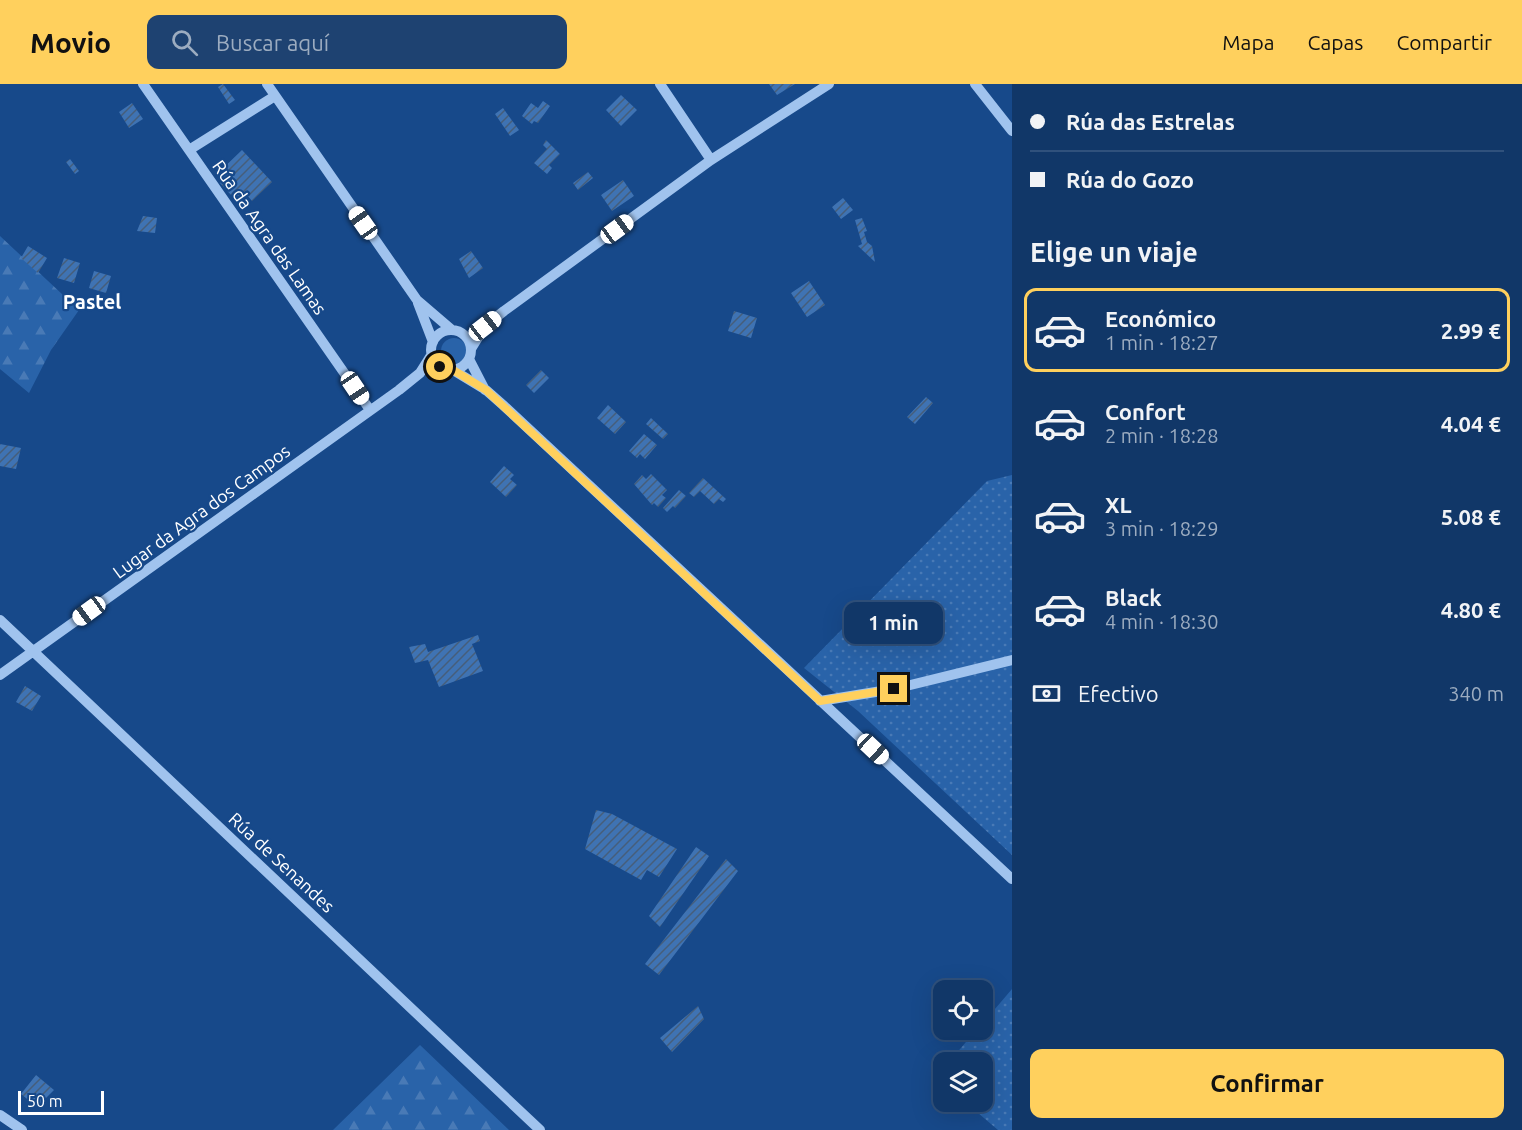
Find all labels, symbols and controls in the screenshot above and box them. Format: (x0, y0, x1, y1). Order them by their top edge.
search box (147, 15, 567, 69)
icon: search (168, 26, 201, 59)
text: Movio (30, 27, 111, 58)
text: Buscar aquí (216, 30, 329, 55)
text: Mapa (1222, 30, 1274, 54)
text: Capas (1307, 30, 1363, 54)
text: Compartir (1396, 30, 1492, 54)
text: Rúa das Estrelas (1066, 109, 1235, 134)
street label: Rúa da Agra das Lamas (209, 156, 331, 318)
text: Rúa do Gozo (1066, 167, 1194, 192)
car (345, 203, 381, 243)
car (597, 211, 637, 247)
text: Elige un viaje (1030, 237, 1198, 267)
district label: Pastel (63, 290, 121, 313)
icon: car (1033, 303, 1087, 357)
text: Económico (1105, 306, 1216, 331)
car (465, 308, 505, 344)
text: 2.99 € (1441, 318, 1501, 343)
text: 1 min · 18:27 (1105, 331, 1219, 354)
route start (426, 353, 453, 380)
car (337, 368, 373, 408)
icon: car (1033, 396, 1087, 450)
text: Confort (1105, 399, 1186, 424)
text: 4.04 € (1441, 411, 1501, 436)
text: 2 min · 18:28 (1105, 424, 1219, 447)
street label: Lugar da Agra dos Campos (109, 440, 294, 582)
icon: car (1033, 489, 1087, 543)
text: XL (1105, 492, 1132, 517)
text: 5.08 € (1441, 504, 1501, 529)
text: 3 min · 18:29 (1105, 517, 1219, 540)
icon: car (1033, 582, 1087, 636)
text: Black (1105, 585, 1162, 610)
car (69, 593, 109, 629)
text: 4.80 € (1441, 597, 1501, 622)
callout: 1 min (844, 602, 944, 644)
text: 4 min · 18:30 (1105, 610, 1219, 633)
text: 1 min (868, 611, 919, 634)
route end (880, 675, 907, 702)
icon: cash (1030, 677, 1063, 710)
text: Efectivo (1078, 681, 1159, 706)
text: 340 m (1448, 682, 1504, 705)
car (854, 730, 892, 768)
street label: Rúa de Senandes (225, 808, 339, 916)
map controls (933, 980, 993, 1112)
button: locate (933, 980, 993, 1040)
button: Confirmar (1030, 1049, 1504, 1118)
button: layers (933, 1052, 993, 1112)
scale bar (18, 1088, 104, 1116)
text: 50 m (27, 1092, 63, 1110)

